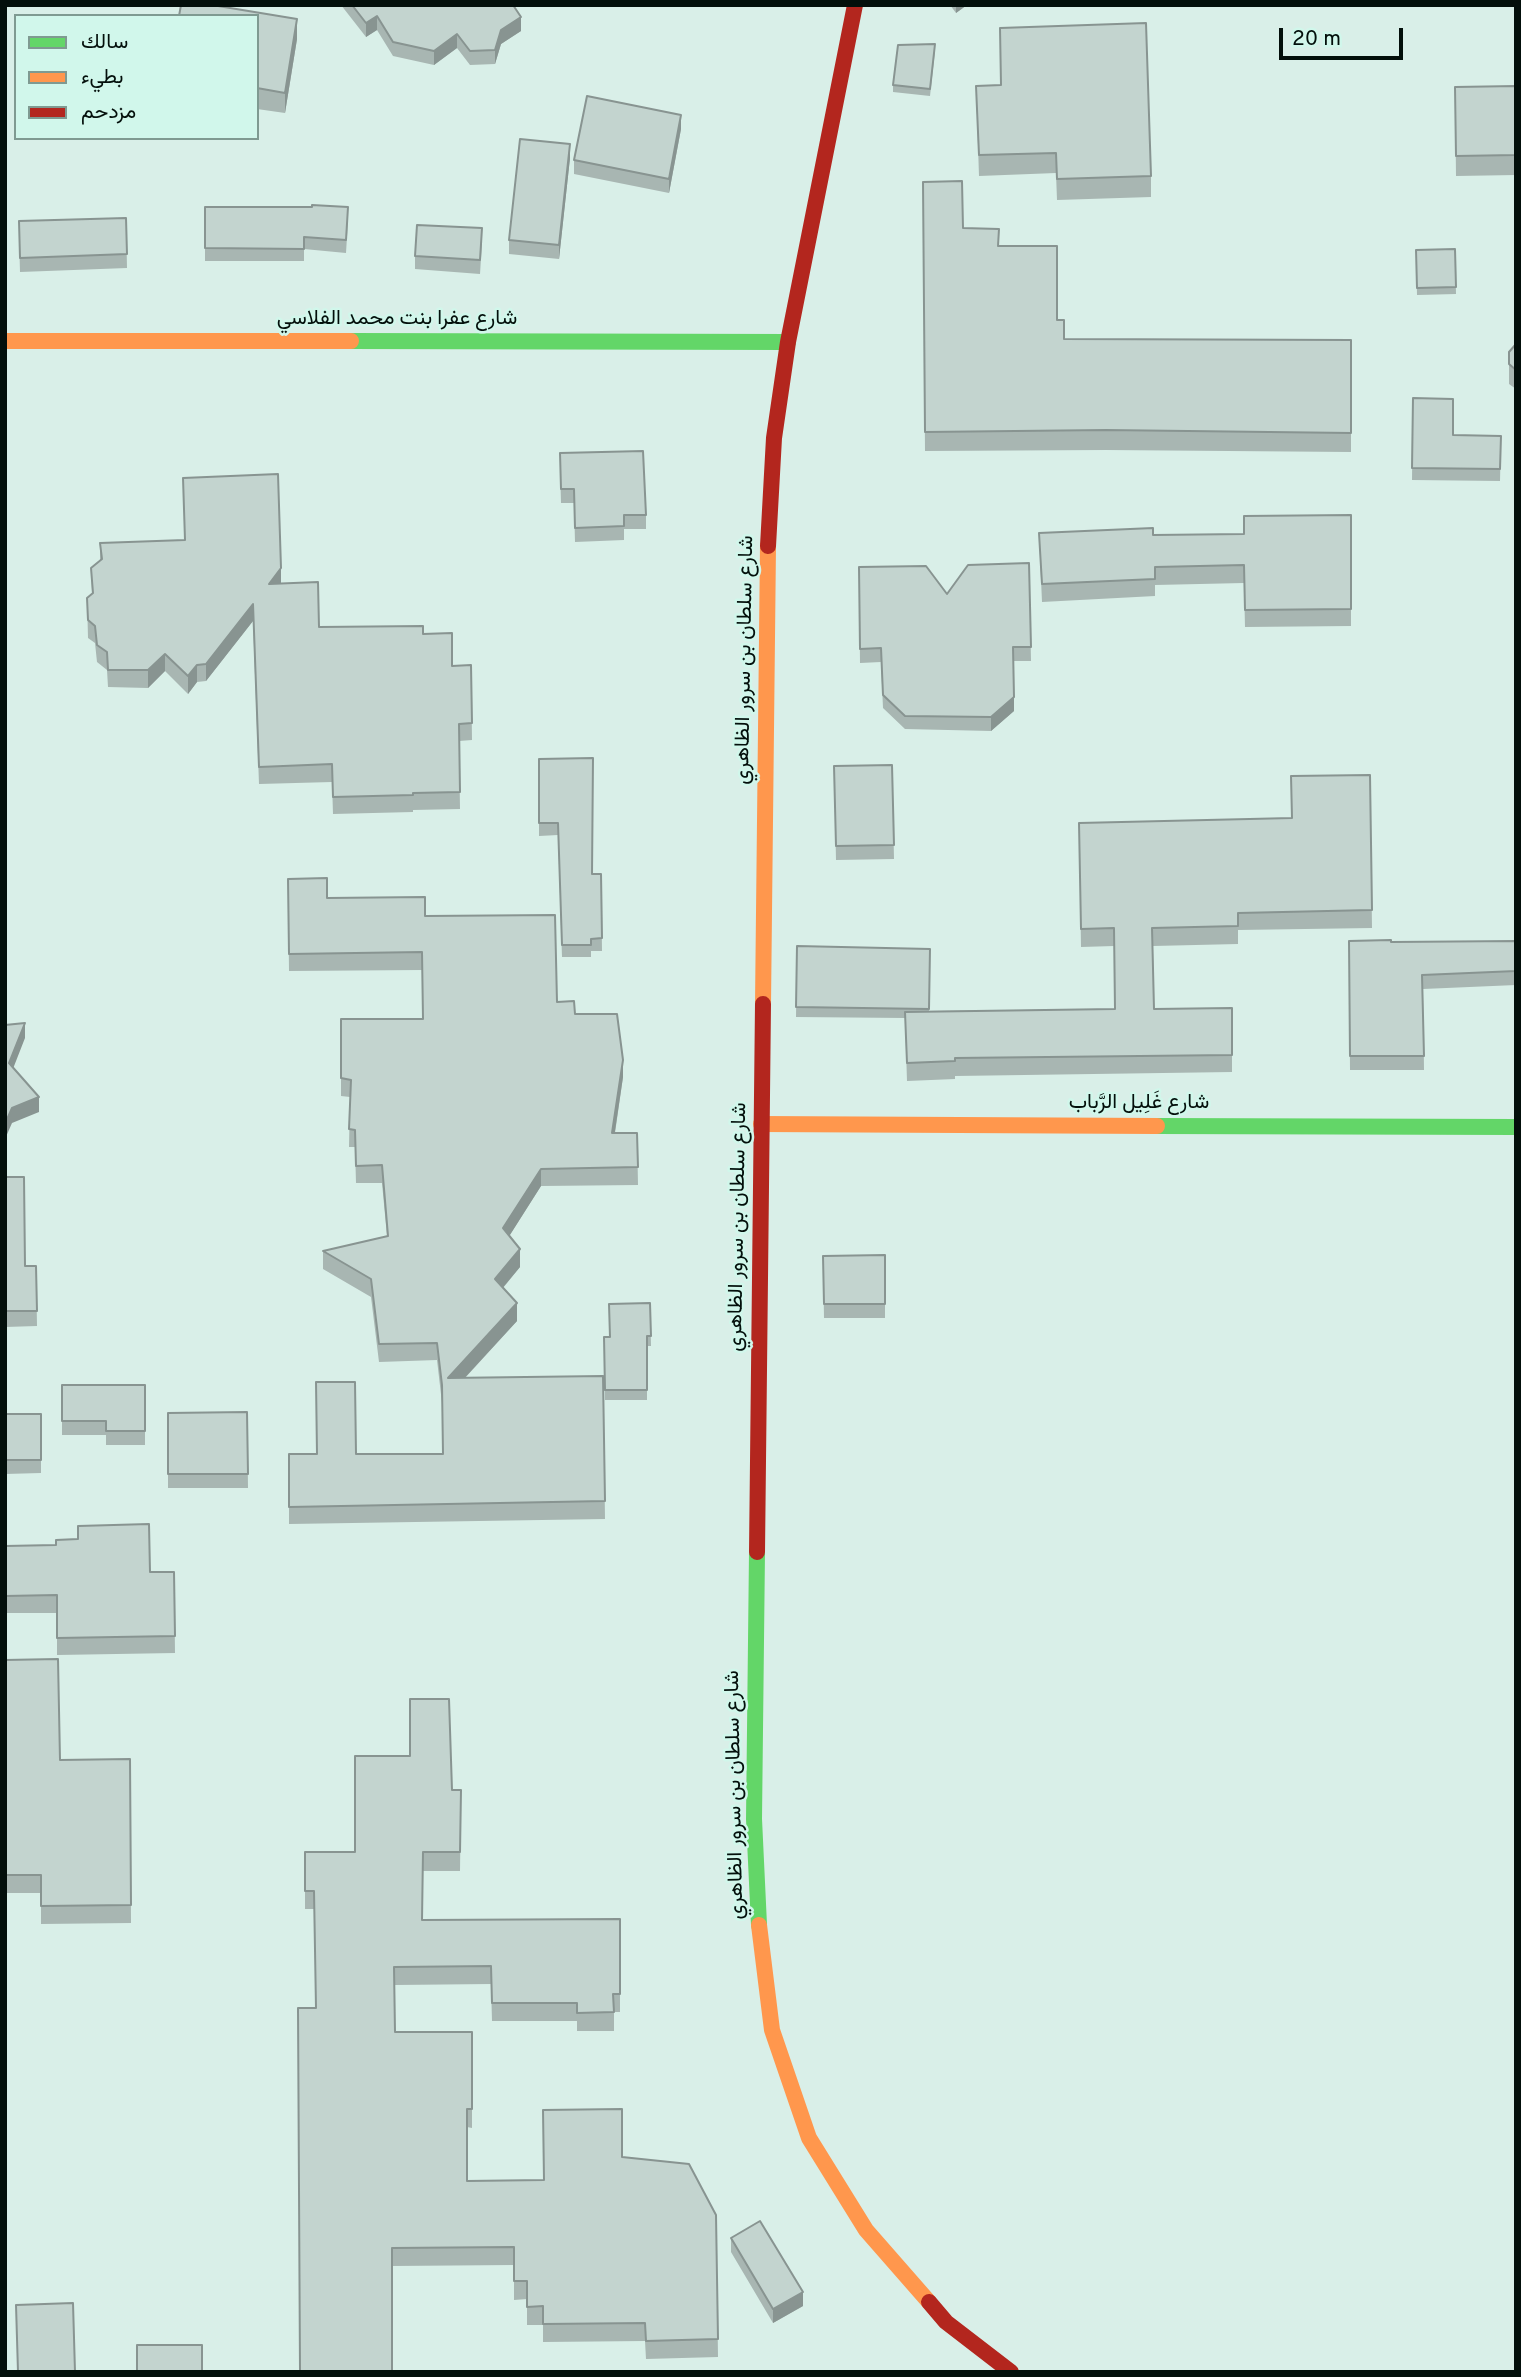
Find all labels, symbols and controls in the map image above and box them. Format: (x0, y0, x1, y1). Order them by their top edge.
legend (14, 14, 259, 140)
scale bar (1283, 14, 1407, 58)
text: 20 m (1292, 26, 1341, 53)
text: سالك (81, 29, 128, 56)
text: بطيء (81, 64, 124, 91)
text: مزدحم (81, 99, 136, 126)
street label: شارع عفرا بنت محمد الفلاسي (277, 307, 517, 333)
street label: شارع سلطان بن سرور الظاهري (731, 535, 761, 785)
street label: شارع غَلِيل الرَّباب (1069, 1091, 1209, 1117)
street label: شارع سلطان بن سرور الظاهري (724, 1102, 754, 1352)
street label: شارع سلطان بن سرور الظاهري (721, 1670, 751, 1920)

